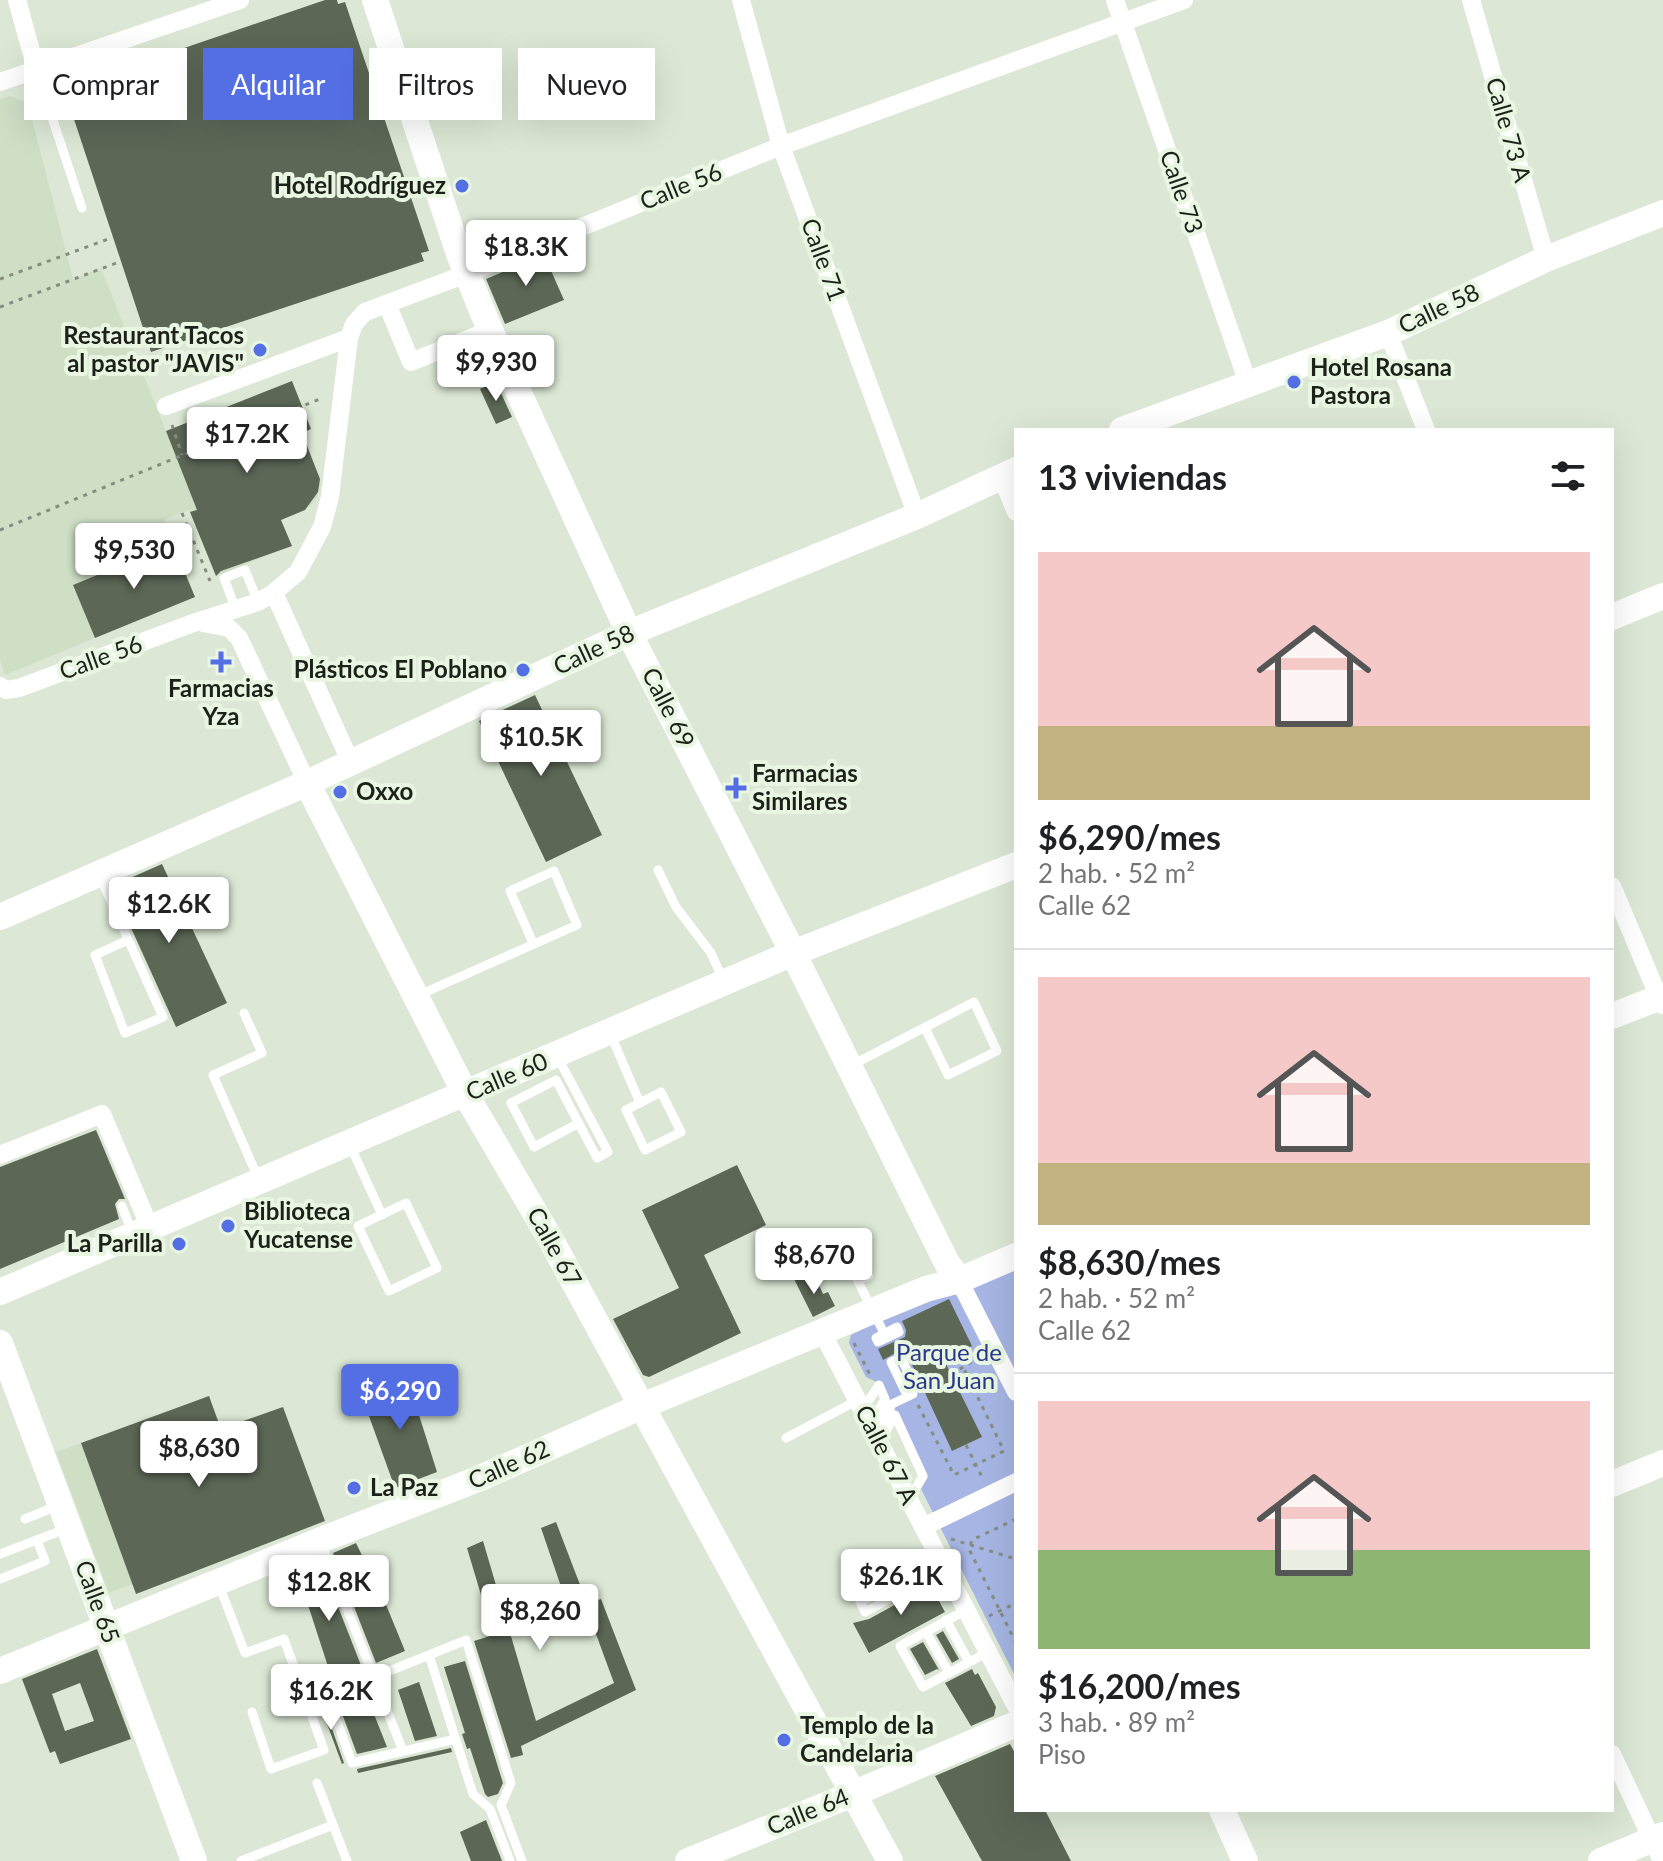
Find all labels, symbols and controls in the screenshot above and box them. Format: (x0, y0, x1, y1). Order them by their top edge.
chip: Comprar (24, 48, 187, 120)
chip: Alquilar (203, 48, 353, 120)
chip: Filtros (369, 48, 502, 120)
chip: Nuevo (518, 48, 655, 120)
street label: Calle 73 A (1481, 74, 1538, 186)
street label: Calle 73 (1155, 146, 1210, 237)
street label: Calle 56 (635, 156, 726, 215)
place label: Hotel Rodríguez (274, 170, 446, 199)
marker: Hotel Rodríguez (453, 177, 471, 195)
street label: Calle 71 (796, 214, 853, 305)
pin: $18.3K (461, 220, 591, 288)
text: $18.3K (484, 230, 568, 262)
street label: Calle 58 (1393, 276, 1483, 339)
place label: Restaurant Tacos al pastor "JAVIS" (63, 320, 244, 377)
pin: $9,930 (431, 335, 561, 403)
marker: Restaurant Tacos al pastor "JAVIS" (251, 341, 269, 359)
text: $9,930 (455, 345, 537, 377)
place label: Hotel Rosana Pastora (1310, 352, 1452, 409)
marker: Hotel Rosana Pastora (1285, 373, 1303, 391)
pin: $17.2K (182, 407, 312, 475)
text: $17.2K (205, 417, 289, 449)
icon: filters (1546, 454, 1590, 498)
text: 13 viviendas (1038, 456, 1227, 497)
pin: $9,530 (69, 523, 199, 591)
text: $9,530 (93, 533, 175, 565)
icon: home (1242, 604, 1386, 748)
street label: Calle 58 (548, 617, 638, 680)
street label: Calle 56 (55, 628, 146, 685)
marker: Farmacias Yza (212, 653, 230, 671)
place label: Plásticos El Poblano (294, 654, 507, 683)
marker: Plásticos El Poblano (514, 661, 532, 679)
street label: Calle 69 (637, 662, 702, 752)
place label: Farmacias Yza (168, 673, 274, 730)
pin: $10.5K (476, 710, 606, 778)
text: $10.5K (499, 720, 583, 752)
place label: Farmacias Similares (752, 758, 858, 815)
place label: Oxxo (356, 776, 413, 805)
marker: Farmacias Similares (727, 779, 745, 797)
marker: Oxxo (331, 783, 349, 801)
text: $6,290/mes (1038, 816, 1221, 857)
text: 2 hab. · 52 m² (1038, 857, 1195, 889)
pin: $12.6K (104, 877, 234, 945)
text: $12.6K (127, 887, 211, 919)
text: Calle 62 (1038, 889, 1131, 921)
icon: home (1242, 1029, 1386, 1173)
street label: Calle 60 (461, 1045, 552, 1106)
place label: Biblioteca Yucatense (243, 1196, 353, 1253)
street label: Calle 67 (522, 1202, 589, 1291)
marker: Biblioteca Yucatense (219, 1217, 237, 1235)
place label: La Parilla (67, 1228, 163, 1257)
pin: $8,670 (749, 1228, 879, 1296)
marker: La Parilla (170, 1235, 188, 1253)
text: $8,670 (773, 1238, 855, 1270)
text: $8,630/mes (1038, 1241, 1221, 1282)
text: 2 hab. · 52 m² (1038, 1282, 1195, 1314)
text: Calle 62 (1038, 1314, 1131, 1346)
park label: Parque de San Juan (896, 1337, 1002, 1394)
pin: $6,290 (335, 1364, 465, 1432)
text: $6,290 (359, 1374, 441, 1406)
street label: Calle 67 A (850, 1400, 925, 1509)
pin: $8,630 (134, 1421, 264, 1489)
text: $8,630 (158, 1431, 240, 1463)
street label: Calle 62 (463, 1433, 554, 1494)
icon: home (1242, 1453, 1386, 1597)
place label: La Paz (370, 1472, 438, 1501)
marker: La Paz (345, 1479, 363, 1497)
pin: $26.1K (836, 1549, 966, 1617)
pin: $12.8K (264, 1555, 394, 1623)
street label: Calle 65 (70, 1556, 127, 1647)
text: $26.1K (859, 1559, 943, 1591)
text: $12.8K (287, 1565, 371, 1597)
pin: $8,260 (475, 1584, 605, 1652)
text: $8,260 (499, 1594, 581, 1626)
pin: $16.2K (266, 1664, 396, 1732)
text: $16,200/mes (1038, 1665, 1241, 1706)
text: $16.2K (289, 1674, 373, 1706)
text: 3 hab. · 89 m² (1038, 1706, 1195, 1738)
place label: Templo de la Candelaria (800, 1710, 934, 1767)
marker: Templo de la Candelaria (775, 1731, 793, 1749)
text: Piso (1038, 1738, 1086, 1770)
street label: Calle 64 (762, 1781, 853, 1840)

